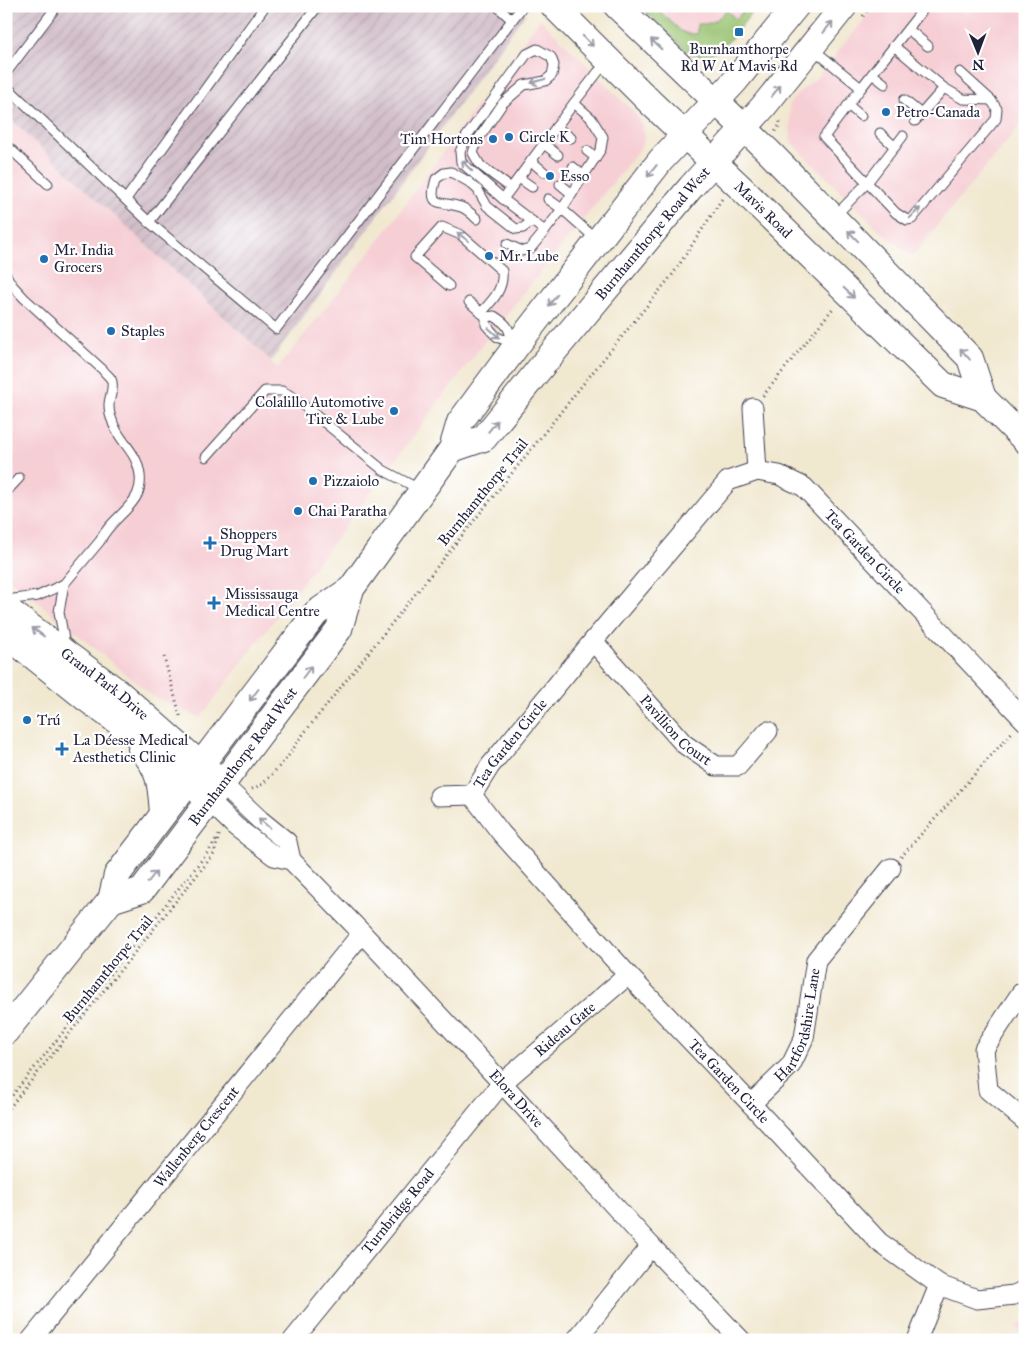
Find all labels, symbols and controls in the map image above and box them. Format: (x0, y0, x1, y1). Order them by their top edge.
one-way arrow (822, 21, 833, 34)
marker: Burnhamthorpe Rd W At Mavis Rd (733, 26, 745, 38)
north arrow (954, 28, 1004, 78)
one-way arrow (582, 35, 594, 47)
one-way arrow (650, 38, 662, 50)
place label: Burnhamthorpe Rd W At Mavis Rd (681, 40, 798, 75)
text: N (972, 56, 984, 73)
one-way arrow (531, 77, 547, 87)
one-way arrow (771, 85, 782, 98)
place label: Petro-Canada (896, 103, 981, 121)
marker: Petro-Canada (880, 106, 892, 118)
place label: Circle K (519, 128, 570, 146)
place label: Tim Hortons (400, 130, 483, 148)
marker: Circle K (503, 131, 515, 143)
marker: Tim Hortons (487, 133, 499, 145)
one-way arrow (461, 160, 473, 172)
street label: Burnhamthorpe Road West (591, 163, 714, 304)
one-way arrow (647, 164, 658, 177)
place label: Esso (560, 167, 590, 185)
marker: Esso (544, 170, 556, 182)
street label: Mavis Road (731, 177, 796, 242)
one-way arrow (909, 207, 921, 219)
one-way arrow (847, 230, 859, 243)
one-way arrow (456, 232, 470, 242)
place label: Mr. India Grocers (54, 241, 114, 276)
place label: Mr. Lube (499, 247, 559, 265)
marker: Mr. Lube (483, 250, 495, 262)
marker: Mr. India Grocers (38, 253, 50, 265)
one-way arrow (843, 287, 856, 299)
one-way arrow (547, 293, 558, 306)
place label: Staples (121, 322, 164, 340)
marker: Staples (105, 325, 117, 337)
one-way arrow (487, 326, 500, 338)
one-way arrow (959, 347, 971, 360)
place label: Colalillo Automotive Tire & Lube (255, 393, 384, 428)
marker: Colalillo Automotive Tire & Lube (388, 405, 400, 417)
one-way arrow (488, 420, 499, 433)
street label: Burnhamthorpe Trail (434, 434, 532, 549)
place label: Pizzaiolo (323, 472, 380, 490)
marker: Pizzaiolo (307, 475, 319, 487)
place label: Chai Paratha (308, 502, 388, 520)
marker: Chai Paratha (292, 505, 304, 517)
street label: Tea Garden Circle (821, 506, 909, 598)
place label: Shoppers Drug Mart (220, 525, 289, 560)
marker: Shoppers Drug Mart (204, 537, 216, 549)
place label: Mississauga Medical Centre (225, 585, 320, 620)
marker: Mississauga Medical Centre (207, 596, 221, 610)
one-way arrow (31, 627, 45, 637)
street label: Grand Park Drive (57, 644, 152, 724)
one-way arrow (301, 666, 312, 679)
street label: Burnhamthorpe Road West (185, 683, 301, 829)
one-way arrow (249, 688, 260, 701)
street label: Pavillion Court (636, 691, 716, 770)
street label: Tea Garden Circle (469, 695, 551, 792)
place label: Trú (37, 711, 61, 729)
marker: Trú (21, 714, 33, 726)
place label: La Déesse Medical Aesthetics Clinic (72, 731, 189, 766)
marker: La Déesse Medical Aesthetics Clinic (55, 742, 69, 756)
one-way arrow (257, 817, 270, 828)
one-way arrow (146, 871, 157, 884)
street label: Burnhamthorpe Trail (59, 911, 157, 1026)
street label: Hartfordshire Lane (770, 967, 824, 1086)
street label: Rideau Gate (531, 998, 599, 1060)
street label: Tea Garden Circle (685, 1035, 773, 1127)
street label: Elora Drive (485, 1066, 547, 1131)
street label: Wallenberg Crescent (150, 1082, 243, 1191)
street label: Turnbridge Road (358, 1165, 438, 1258)

